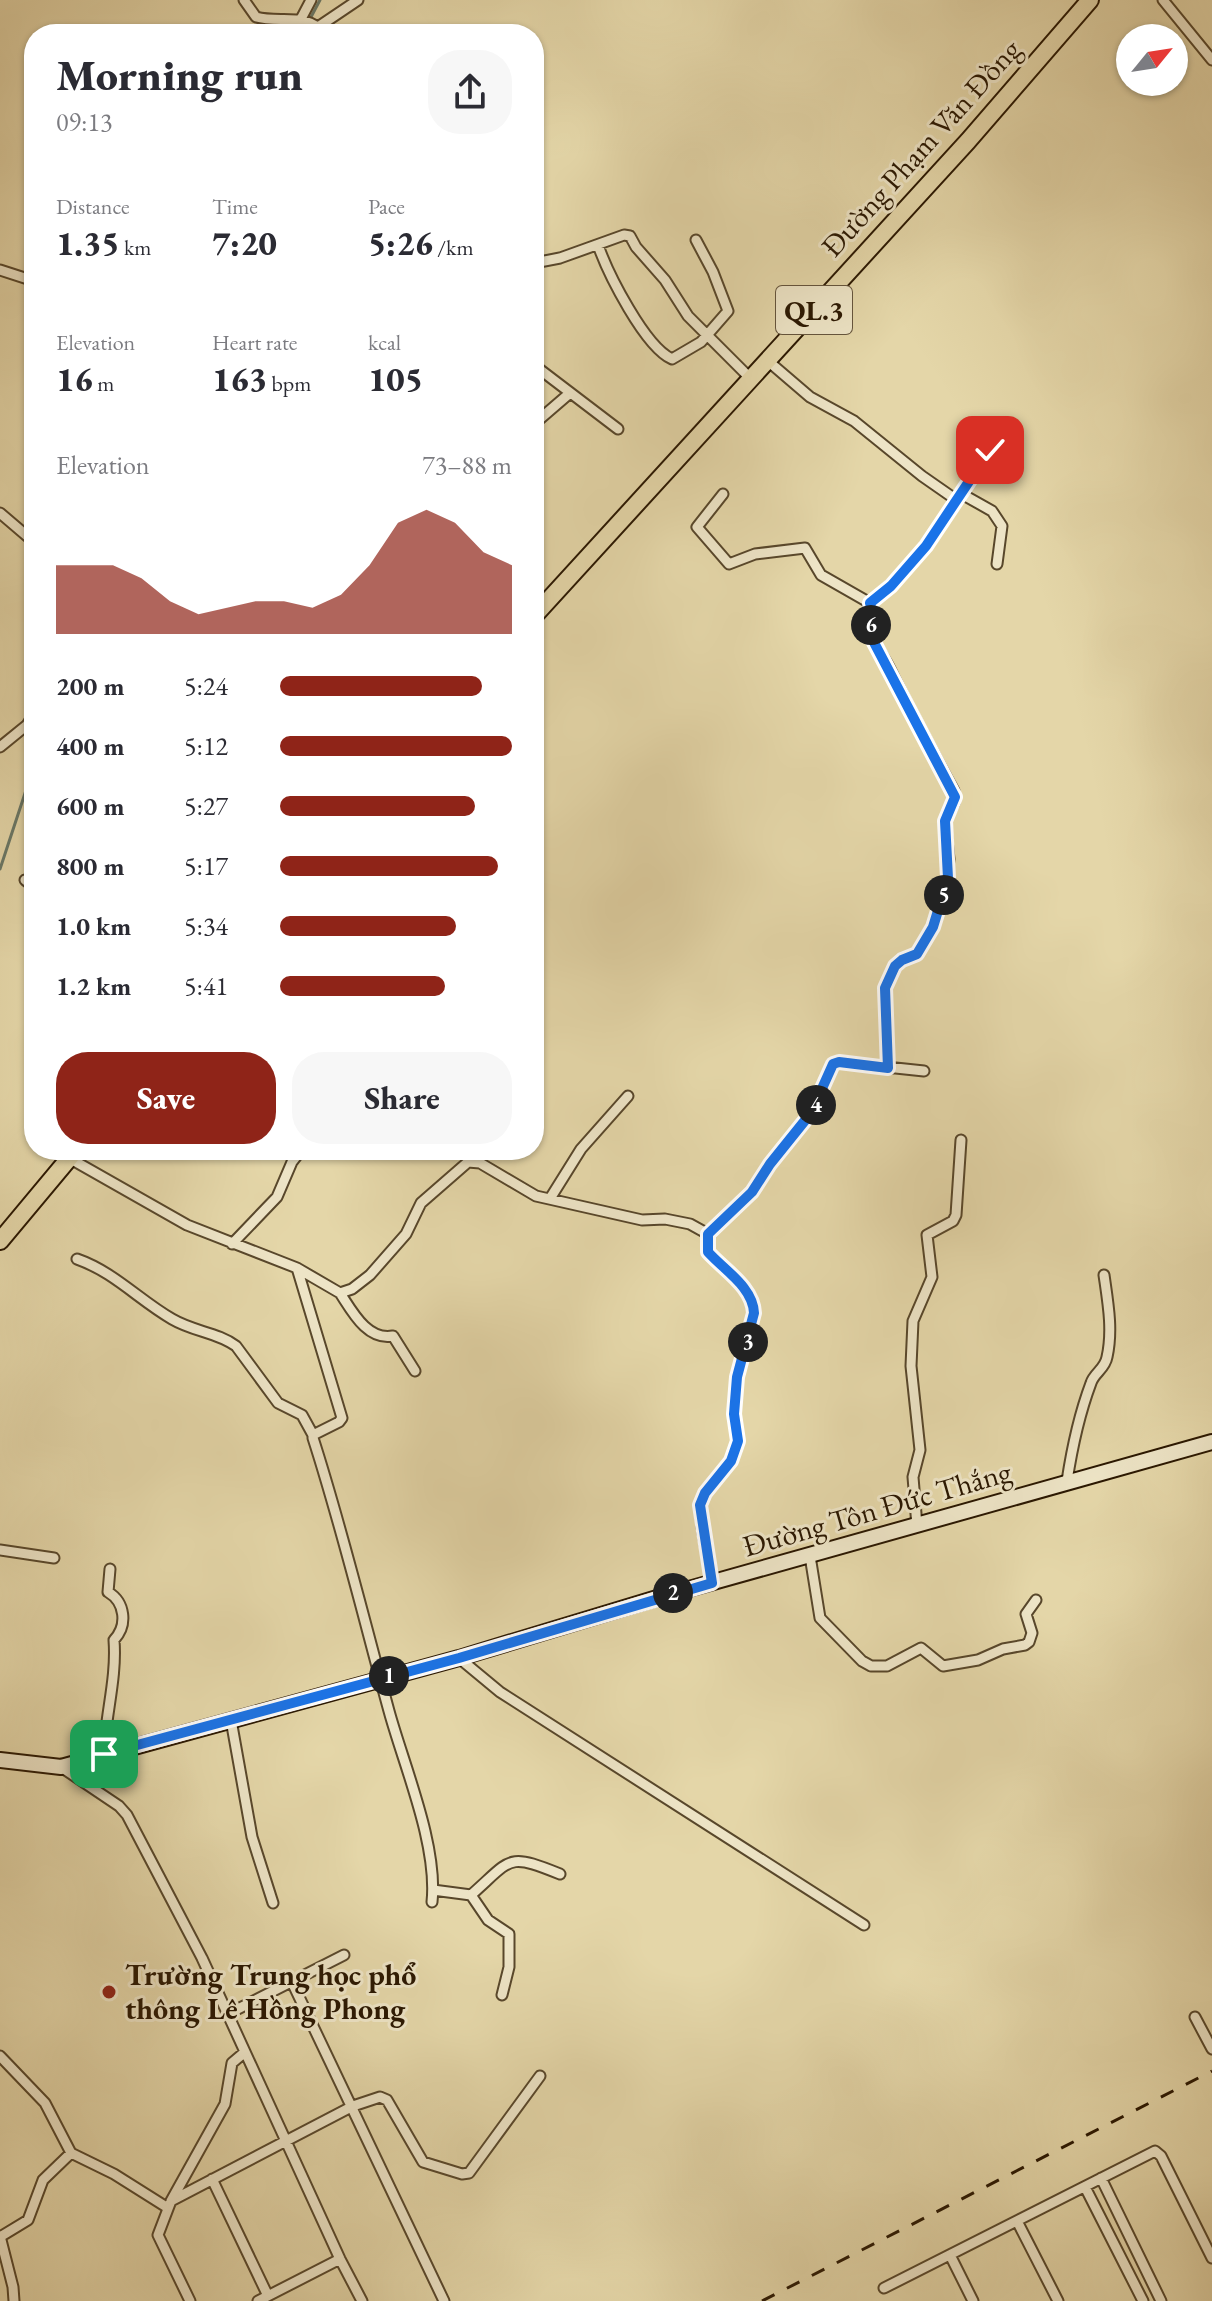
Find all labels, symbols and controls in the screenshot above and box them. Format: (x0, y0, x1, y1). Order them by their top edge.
north arrow (1116, 24, 1188, 96)
map controls (1116, 24, 1188, 96)
street label: Đường Phạm Văn Đồng (812, 30, 1029, 265)
text: Morning run (56, 46, 303, 103)
button: share (428, 50, 512, 134)
text: 09:13 (56, 105, 112, 139)
text: Distance (56, 192, 129, 221)
text: Time (212, 192, 258, 221)
text: Pace (368, 192, 405, 221)
text: 1.35 (56, 221, 120, 265)
text: 7:20 (212, 221, 277, 265)
text: 5:26 (368, 221, 433, 265)
text: km (120, 233, 151, 262)
text: /km (433, 233, 474, 262)
road number: QL.3 (776, 286, 852, 334)
text: Elevation (56, 328, 135, 357)
text: Heart rate (212, 328, 297, 357)
text: kcal (368, 328, 401, 357)
text: 16 (56, 357, 93, 401)
text: 163 (212, 357, 267, 401)
text: 105 (368, 357, 423, 401)
text: m (93, 369, 114, 398)
text: bpm (267, 369, 311, 398)
pin (956, 416, 1024, 484)
icon: check (968, 428, 1012, 472)
text: Elevation (56, 448, 150, 482)
text: 73–88 m (422, 448, 512, 482)
pin: 6 (851, 605, 891, 645)
text: 6 (865, 610, 877, 639)
text: 200 m (56, 669, 124, 703)
text: 5:24 (184, 669, 228, 703)
text: 400 m (56, 729, 124, 763)
text: 5:12 (184, 729, 228, 763)
text: 600 m (56, 789, 124, 823)
text: 5:27 (184, 789, 228, 823)
text: 800 m (56, 849, 124, 883)
text: 5:17 (184, 849, 228, 883)
pin: 5 (924, 875, 964, 915)
text: 5 (938, 880, 950, 909)
text: 1.0 km (56, 909, 131, 943)
text: 5:34 (184, 909, 228, 943)
text: 1.2 km (56, 969, 131, 1003)
text: 5:41 (184, 969, 228, 1003)
button: Save (56, 1052, 276, 1144)
button: Share (292, 1052, 512, 1144)
pin: 4 (796, 1085, 836, 1125)
text: 4 (810, 1090, 822, 1119)
pin: 3 (728, 1322, 768, 1362)
text: 3 (742, 1327, 754, 1356)
street label: Đường Tôn Đức Thắng (738, 1451, 1016, 1565)
pin: 2 (653, 1573, 693, 1613)
text: 2 (667, 1578, 679, 1607)
pin: 1 (369, 1656, 409, 1696)
text: 1 (383, 1661, 395, 1690)
pin (70, 1720, 138, 1788)
icon: arrive (82, 1732, 126, 1776)
place label: Trường Trung học phổ thông Lê Hồng Phong (125, 1955, 416, 2028)
marker: Trường Trung học phổ thông Lê Hồng Phong (100, 1983, 118, 2001)

